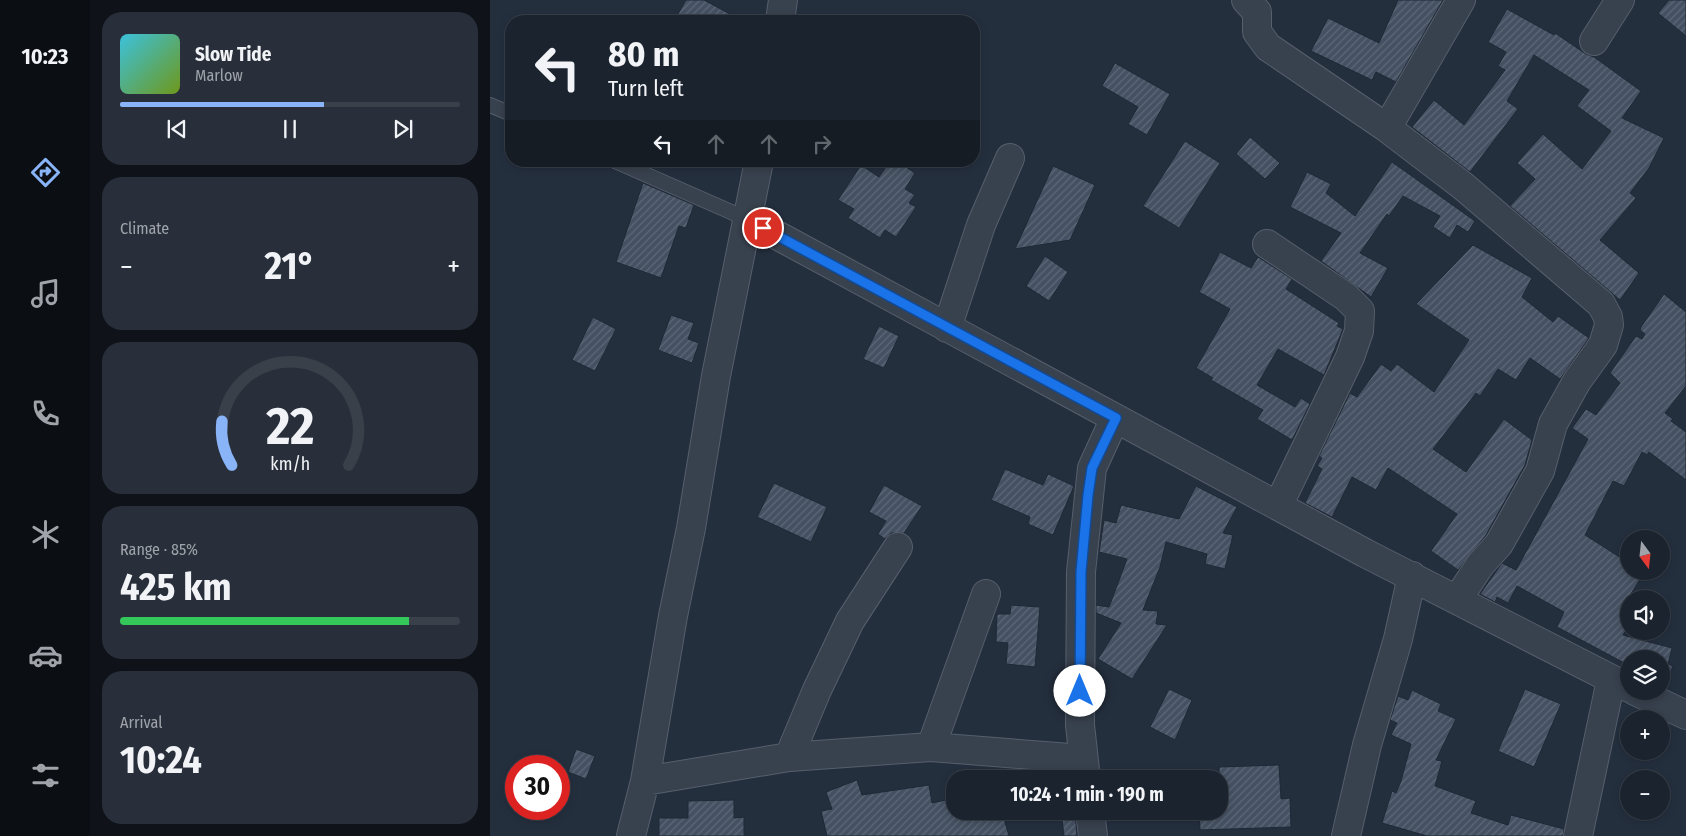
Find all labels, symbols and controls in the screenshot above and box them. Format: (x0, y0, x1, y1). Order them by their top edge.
text: 80 m (608, 33, 680, 75)
icon: left (525, 35, 590, 100)
text: 10:23 (22, 43, 68, 70)
text: Slow Tide (195, 43, 271, 66)
text: Marlow (195, 66, 243, 85)
text: Turn left (608, 75, 684, 102)
icon: previous (163, 115, 191, 143)
icon: pause (276, 115, 304, 143)
icon: next (389, 115, 417, 143)
icon: left (649, 130, 677, 158)
icon: ahead (702, 130, 730, 158)
icon: ahead (755, 130, 783, 158)
icon: right (808, 130, 836, 158)
icon: directions (28, 155, 63, 190)
pin (742, 207, 784, 249)
icon: arrive (749, 214, 777, 242)
text: Climate (120, 219, 169, 238)
text: 21° (265, 243, 315, 289)
text: − (120, 250, 133, 283)
text: + (447, 250, 460, 283)
icon: music (28, 276, 63, 311)
text: 22 (265, 395, 314, 458)
icon: phone (28, 396, 63, 431)
text: km/h (270, 453, 310, 475)
icon: climate (28, 517, 63, 552)
north arrow (1620, 530, 1670, 580)
map controls (1620, 530, 1670, 820)
text: Range · 85% (120, 540, 198, 559)
text: 425 km (120, 564, 232, 610)
button: sound (1620, 590, 1670, 640)
icon: car (28, 638, 63, 673)
button: layers (1620, 650, 1670, 700)
position arrow (1053, 664, 1105, 716)
button: + (1620, 710, 1670, 760)
text: Arrival (120, 713, 162, 732)
text: 10:24 (120, 737, 202, 783)
speed limit sign: 30 (505, 755, 570, 820)
icon: filters (28, 758, 63, 793)
button: − (1620, 770, 1670, 820)
text: 10:24 · 1 min · 190 m (1010, 783, 1164, 806)

